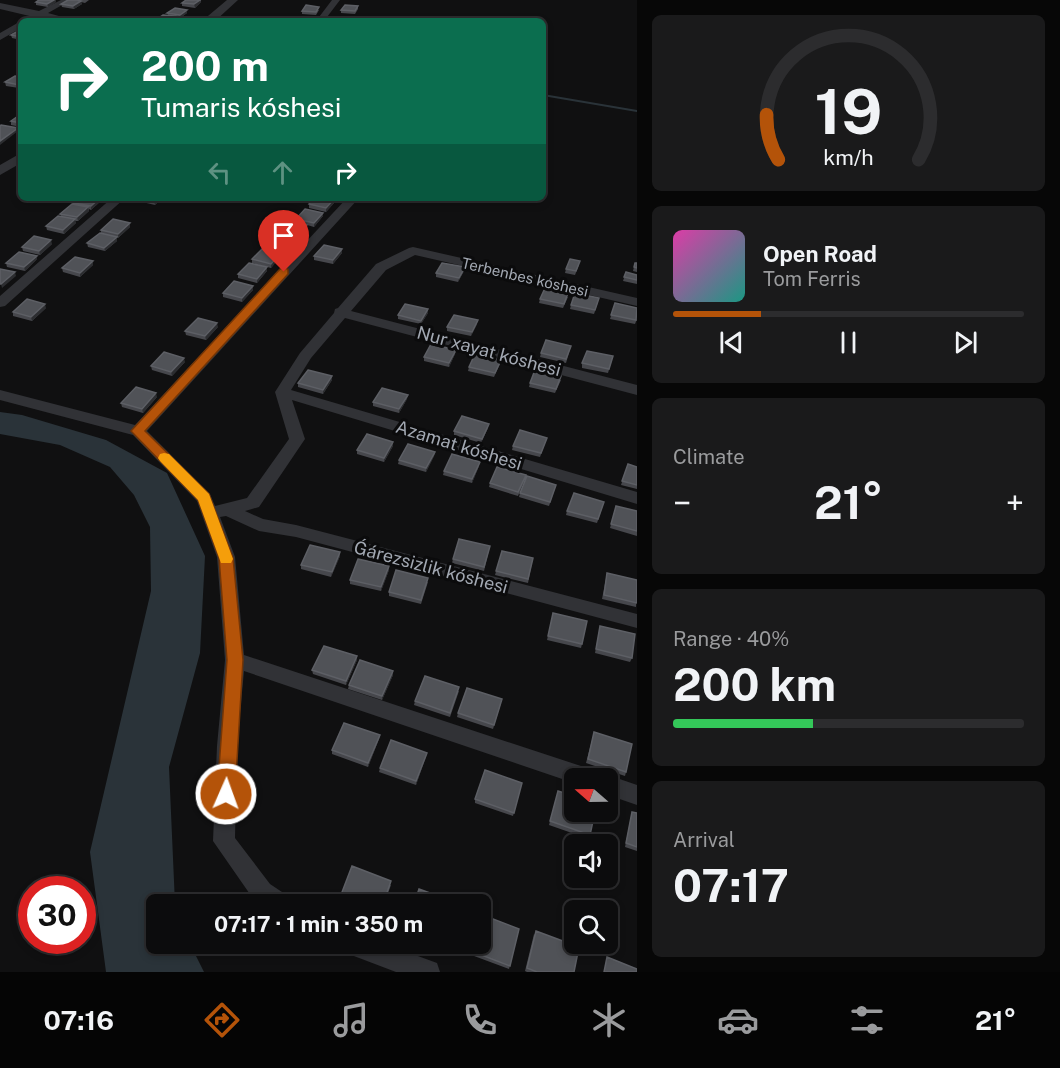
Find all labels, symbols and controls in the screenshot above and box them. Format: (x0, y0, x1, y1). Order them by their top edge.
text: 200 m (141, 41, 269, 90)
icon: right (42, 42, 120, 120)
text: 19 (815, 75, 882, 148)
text: Tumaris kóshesi (141, 91, 341, 123)
text: km/h (823, 146, 874, 171)
icon: left (203, 156, 236, 189)
icon: ahead (266, 156, 299, 189)
icon: right (329, 156, 362, 189)
pin (258, 210, 309, 272)
icon: arrive (267, 219, 300, 252)
text: Open Road (763, 241, 877, 267)
street label: Terbenbes kóshesi (460, 254, 590, 300)
text: Tom Ferris (763, 267, 861, 291)
street label: Nur xayat kóshesi (415, 322, 563, 380)
icon: previous (715, 326, 748, 359)
icon: pause (832, 326, 865, 359)
icon: next (949, 326, 982, 359)
street label: Azamat kóshesi (393, 416, 525, 474)
text: Climate (673, 445, 745, 469)
text: 21° (814, 476, 883, 529)
text: − (673, 484, 691, 522)
text: + (1006, 484, 1024, 522)
street label: Ǵárezsizlik kóshesi (352, 536, 510, 598)
text: Range · 40% (673, 627, 789, 651)
text: 200 km (673, 658, 836, 711)
position arrow (194, 762, 258, 826)
north arrow (564, 768, 618, 822)
map controls (564, 768, 618, 954)
text: Arrival (673, 828, 735, 852)
button: sound (564, 834, 618, 888)
text: 07:17 (673, 859, 789, 912)
speed limit sign: 30 (18, 876, 96, 954)
button: search (564, 900, 618, 954)
text: 07:17 · 1 min · 350 m (214, 911, 423, 937)
icon: directions (201, 999, 243, 1041)
icon: music (330, 999, 372, 1041)
icon: phone (459, 999, 501, 1041)
icon: climate (588, 999, 630, 1041)
icon: car (717, 999, 759, 1041)
icon: filters (846, 999, 888, 1041)
text: 07:16 (43, 1004, 114, 1036)
text: 21° (975, 1004, 1016, 1036)

